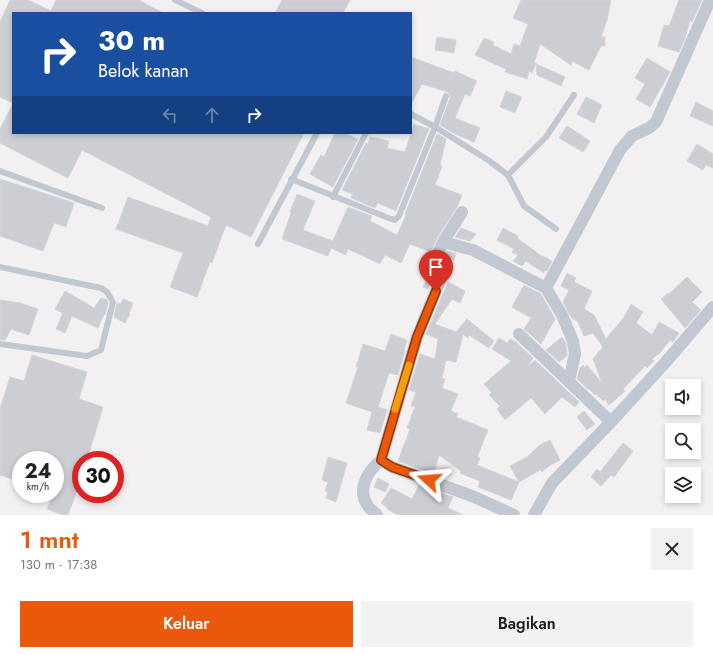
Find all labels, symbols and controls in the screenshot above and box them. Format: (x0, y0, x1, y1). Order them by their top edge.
text: 30 m (98, 20, 165, 61)
icon: right (32, 28, 84, 80)
text: Belok kanan (98, 58, 189, 84)
icon: left (159, 104, 181, 126)
icon: ahead (201, 104, 223, 126)
icon: right (243, 104, 265, 126)
pin (419, 250, 453, 291)
icon: arrive (425, 256, 447, 278)
map controls (665, 379, 701, 503)
button: sound (665, 379, 701, 415)
button: search (665, 423, 701, 459)
speed limit sign: 30 (72, 451, 124, 503)
text: 24 (24, 457, 52, 486)
position arrow (408, 459, 450, 501)
button: layers (665, 467, 701, 503)
text: km/h (27, 479, 49, 494)
text: 1 mnt (20, 522, 79, 557)
button: close (651, 528, 693, 570)
text: 130 m · 17:38 (20, 555, 97, 574)
button: Keluar (20, 601, 353, 647)
button: Bagikan (361, 601, 693, 647)

